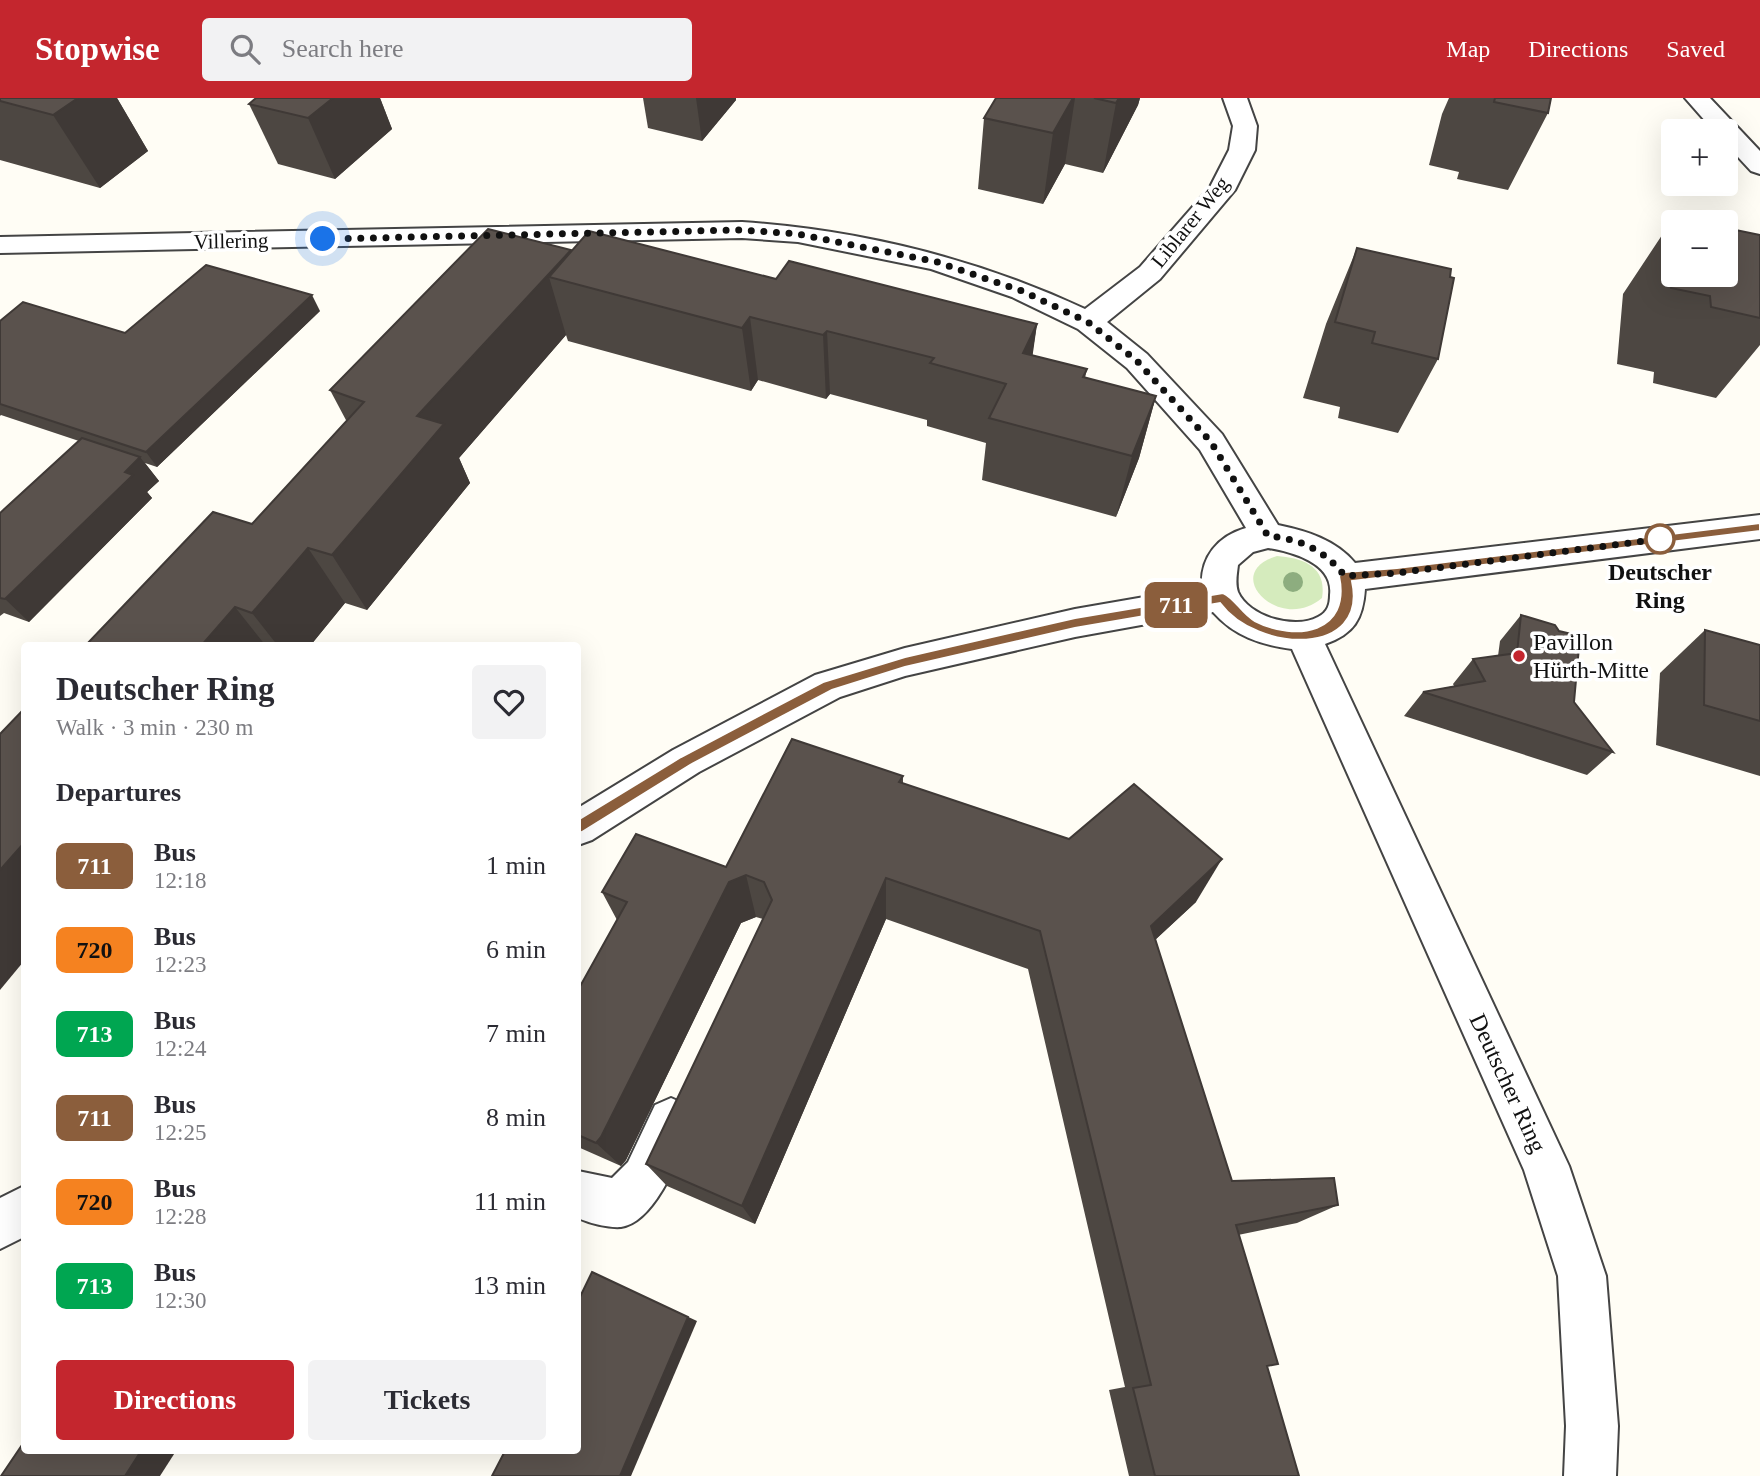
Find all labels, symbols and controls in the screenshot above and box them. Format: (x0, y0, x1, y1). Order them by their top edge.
search box (202, 18, 692, 81)
icon: search (226, 30, 264, 68)
text: Stopwise (35, 31, 160, 67)
text: Search here (282, 34, 404, 63)
text: Map (1446, 36, 1490, 62)
text: Directions (1528, 36, 1628, 62)
text: Saved (1666, 36, 1725, 62)
map controls (1661, 119, 1738, 287)
button: + (1661, 119, 1738, 196)
street label: Liblarer Weg (1146, 171, 1234, 272)
button: − (1661, 210, 1738, 287)
your location (305, 221, 340, 256)
street label: Villering (194, 228, 269, 254)
marker: Deutscher Ring (1645, 524, 1675, 554)
place label: Deutscher Ring (1608, 559, 1712, 613)
line badge: 711 (1136, 582, 1216, 628)
text: 711 (1159, 592, 1193, 618)
place label: Pavillon Hürth-Mitte (1533, 629, 1649, 683)
marker: Pavillon Hürth-Mitte (1511, 648, 1527, 664)
button: heart (472, 665, 546, 739)
text: Deutscher Ring (56, 671, 274, 707)
text: Walk · 3 min · 230 m (56, 715, 253, 740)
text: Departures (56, 778, 181, 807)
text: Bus (154, 838, 196, 867)
text: 1 min (486, 851, 546, 880)
text: 711 (77, 853, 112, 879)
text: 12:18 (154, 868, 206, 893)
text: Bus (154, 922, 196, 951)
text: 6 min (486, 935, 546, 964)
text: 720 (77, 937, 113, 963)
text: 12:23 (154, 952, 206, 977)
text: Bus (154, 1006, 196, 1035)
street label: Deutscher Ring (1465, 1010, 1551, 1156)
text: 7 min (486, 1019, 546, 1048)
text: 713 (77, 1021, 113, 1047)
text: 12:24 (154, 1036, 206, 1061)
text: Bus (154, 1090, 196, 1119)
text: 8 min (486, 1103, 546, 1132)
text: 711 (77, 1105, 112, 1131)
text: 12:25 (154, 1120, 206, 1145)
text: Bus (154, 1174, 196, 1203)
text: 11 min (474, 1187, 546, 1216)
text: 720 (77, 1189, 113, 1215)
text: 12:28 (154, 1204, 206, 1229)
text: Bus (154, 1258, 196, 1287)
text: 13 min (473, 1271, 546, 1300)
text: 713 (77, 1273, 113, 1299)
text: 12:30 (154, 1288, 206, 1313)
button: Directions (56, 1360, 294, 1440)
button: Tickets (308, 1360, 546, 1440)

